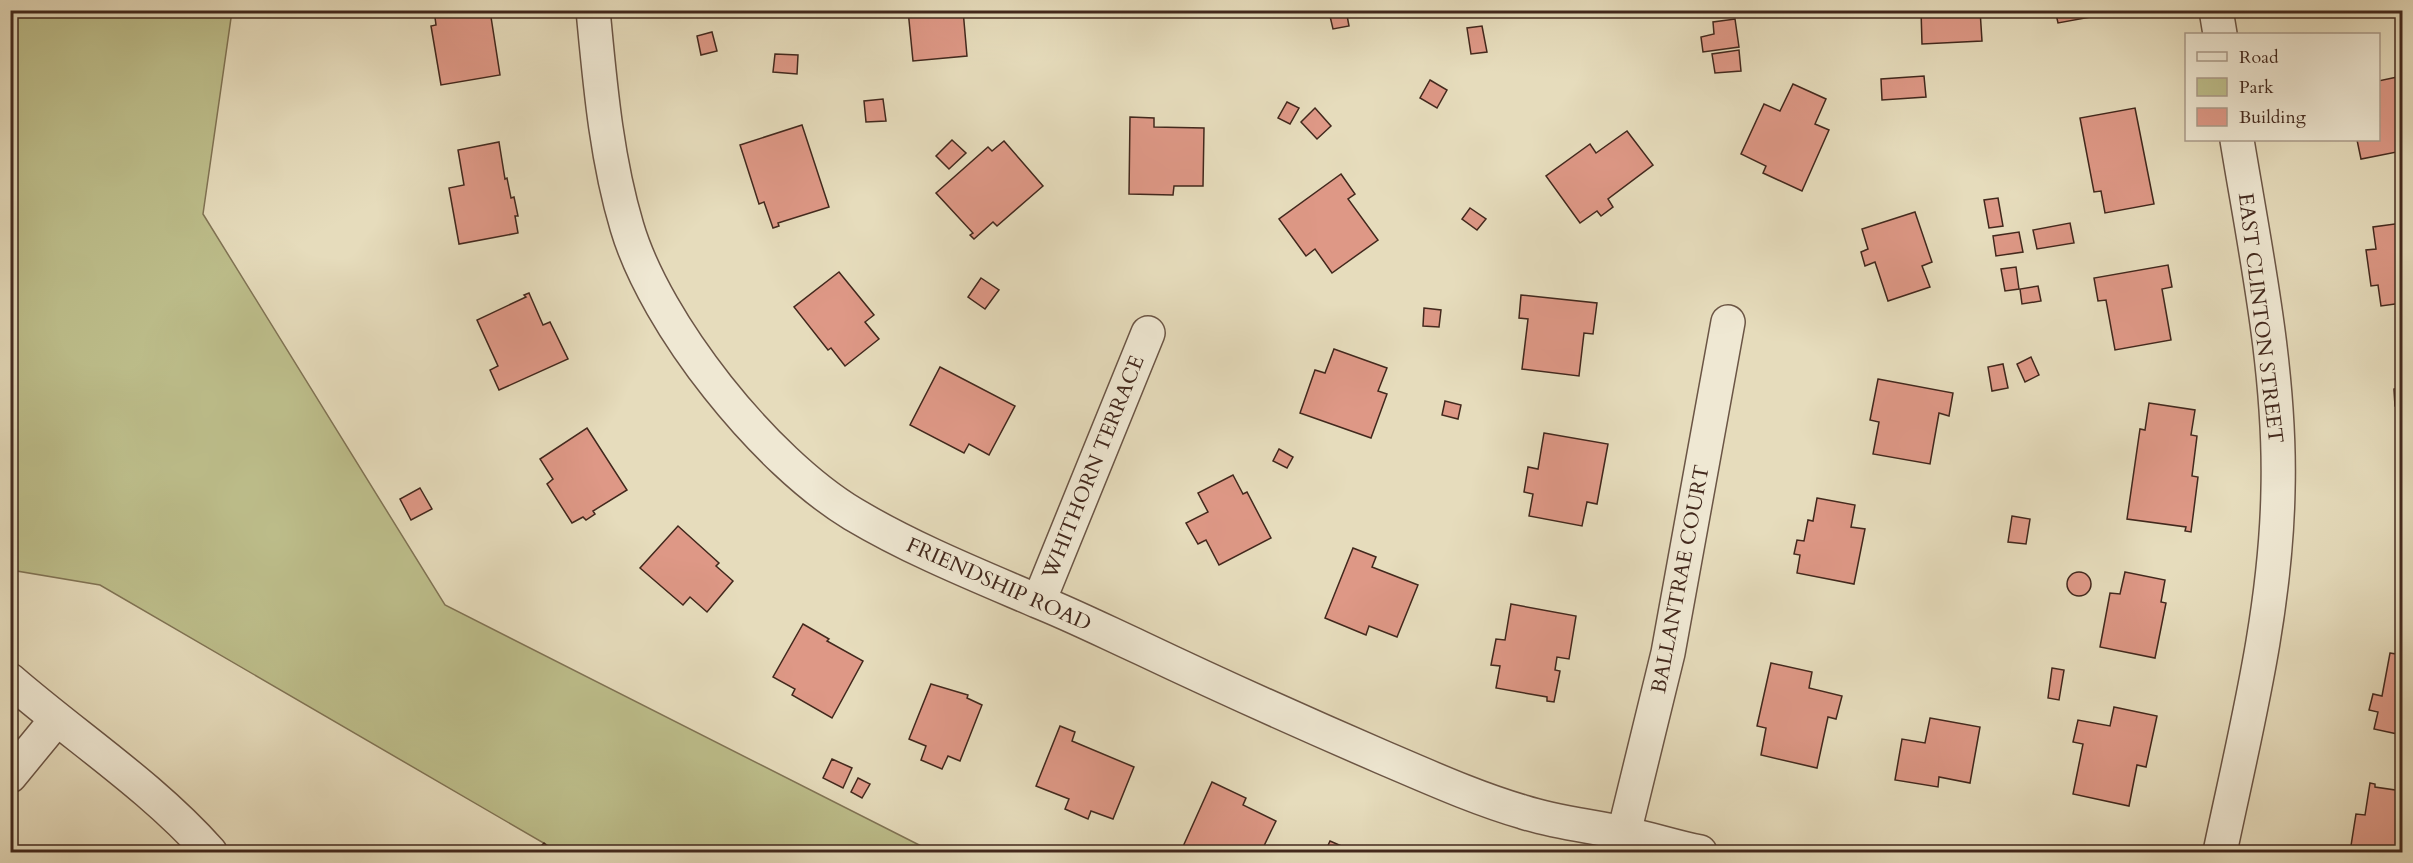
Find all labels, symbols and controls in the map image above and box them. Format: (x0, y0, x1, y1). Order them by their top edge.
legend (2185, 33, 2380, 141)
text: Road (2239, 45, 2279, 70)
text: Park (2239, 75, 2274, 100)
text: Building (2239, 105, 2307, 130)
street label: EAST CLINTON STREET (2231, 191, 2290, 445)
street label: WHITHORN TERRACE (1035, 351, 1152, 584)
street label: BALLANTRAE COURT (1644, 462, 1717, 696)
street label: FRIENDSHIP ROAD (902, 531, 1096, 638)

